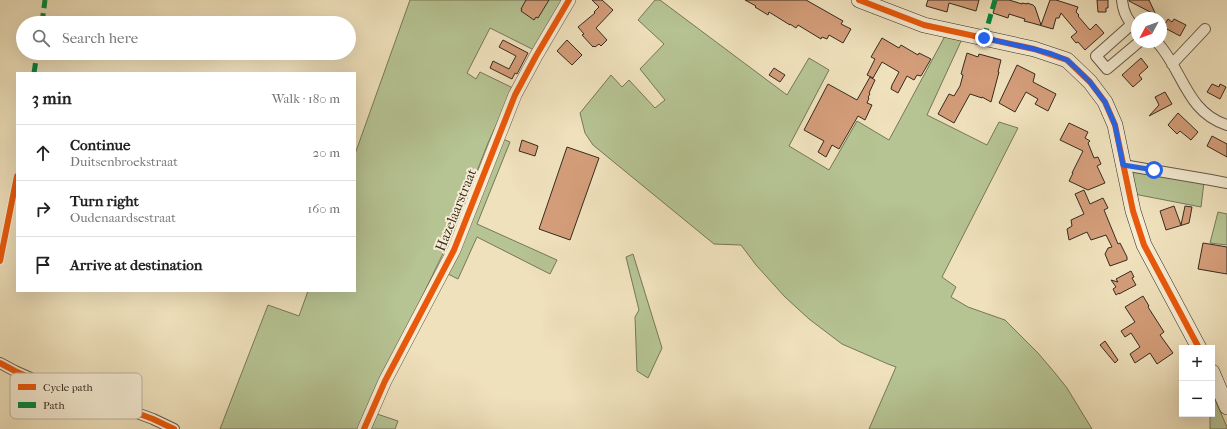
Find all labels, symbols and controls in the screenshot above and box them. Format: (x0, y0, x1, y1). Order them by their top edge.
north arrow (1131, 12, 1167, 48)
search box (16, 16, 356, 60)
icon: search (30, 27, 52, 49)
text: Search here (62, 29, 138, 47)
route end (975, 29, 993, 47)
text: 3 min (32, 88, 72, 108)
text: Walk · 180 m (272, 91, 340, 106)
text: Continue (70, 136, 130, 154)
icon: ahead (32, 142, 54, 164)
text: 20 m (313, 145, 340, 160)
text: Duitsenbroekstraat (70, 154, 178, 169)
route start (1145, 161, 1163, 179)
street label: Hazelaarstraat (432, 166, 480, 254)
text: Turn right (70, 192, 139, 210)
icon: right (32, 198, 54, 220)
text: 160 m (308, 201, 340, 216)
text: Oudenaardsestraat (70, 210, 176, 225)
icon: arrive (32, 254, 54, 276)
text: Arrive at destination (70, 256, 202, 274)
map controls (1179, 345, 1215, 417)
button: + (1179, 345, 1215, 381)
legend (10, 373, 142, 419)
text: Cycle path (43, 381, 94, 394)
button: − (1179, 381, 1215, 417)
text: Path (43, 399, 66, 412)

